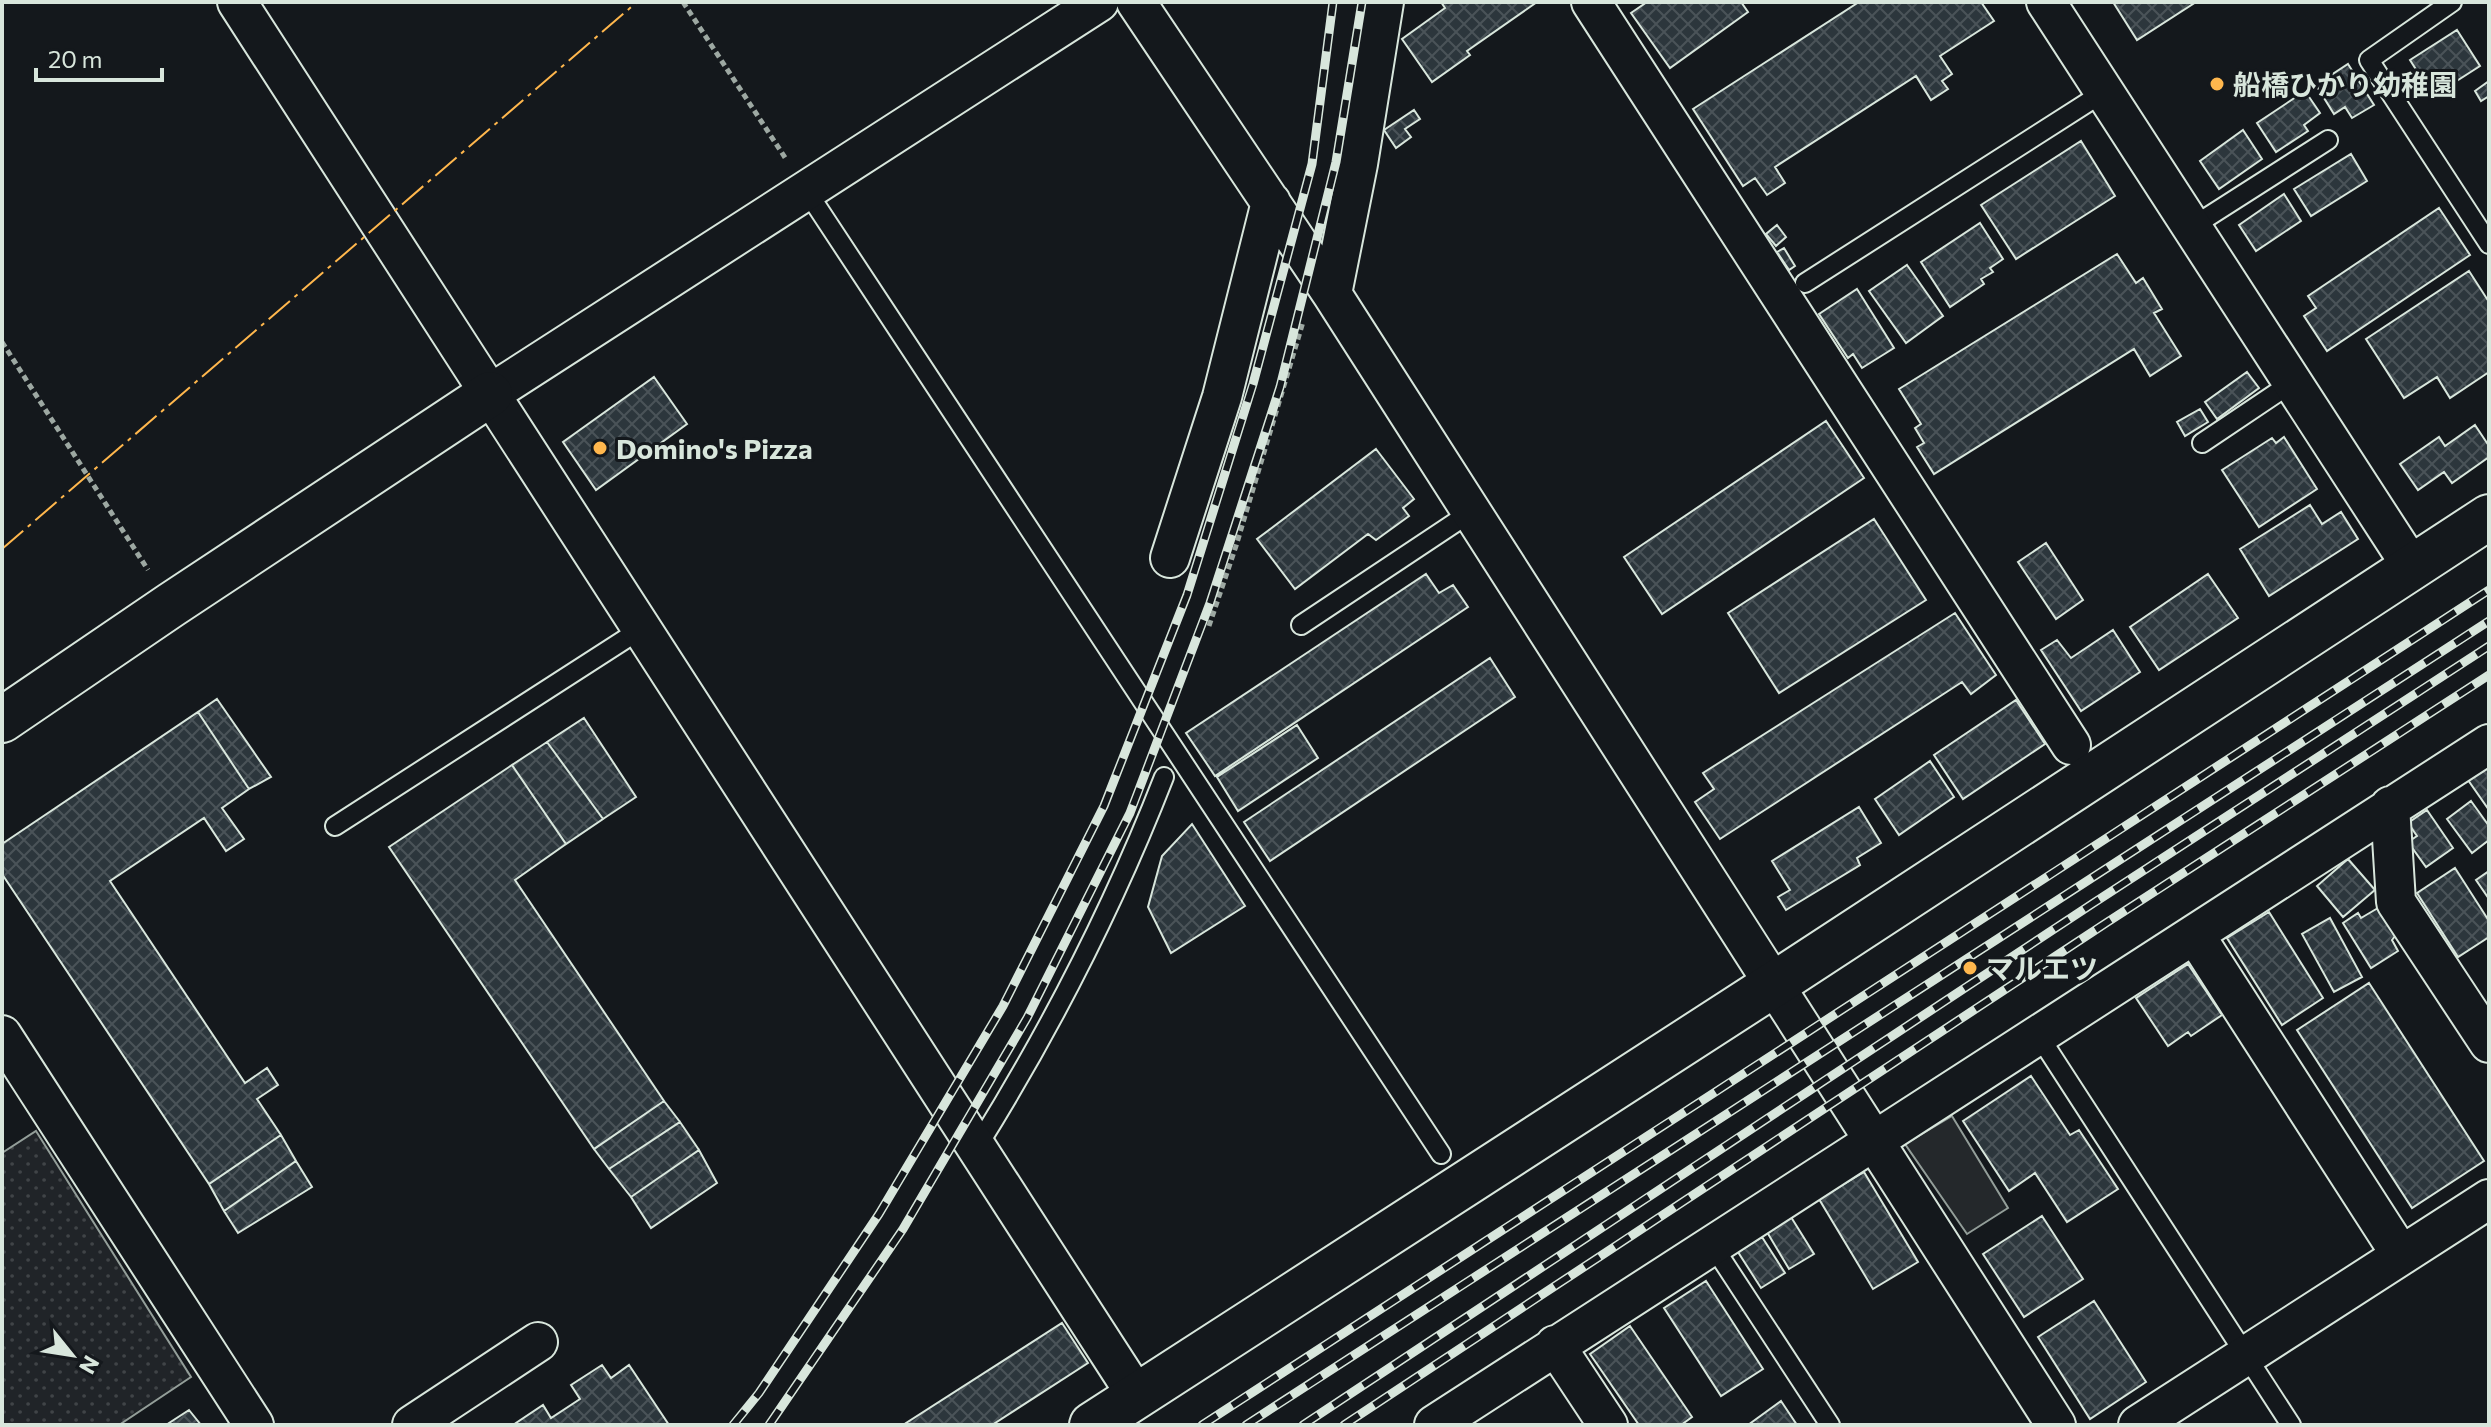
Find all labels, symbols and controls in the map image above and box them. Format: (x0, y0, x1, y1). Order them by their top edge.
scale bar (36, 32, 162, 82)
text: 20 m (48, 44, 102, 73)
place label: 船橋ひかり幼稚園 (2233, 67, 2457, 101)
marker: 船橋ひかり幼稚園 (2208, 75, 2226, 93)
place label: Domino's Pizza (616, 431, 813, 465)
marker: Domino's Pizza (591, 439, 609, 457)
place label: マルエツ (1986, 951, 2098, 985)
marker: マルエツ (1961, 959, 1979, 977)
north arrow (32, 1315, 112, 1395)
text: N (74, 1351, 106, 1379)

